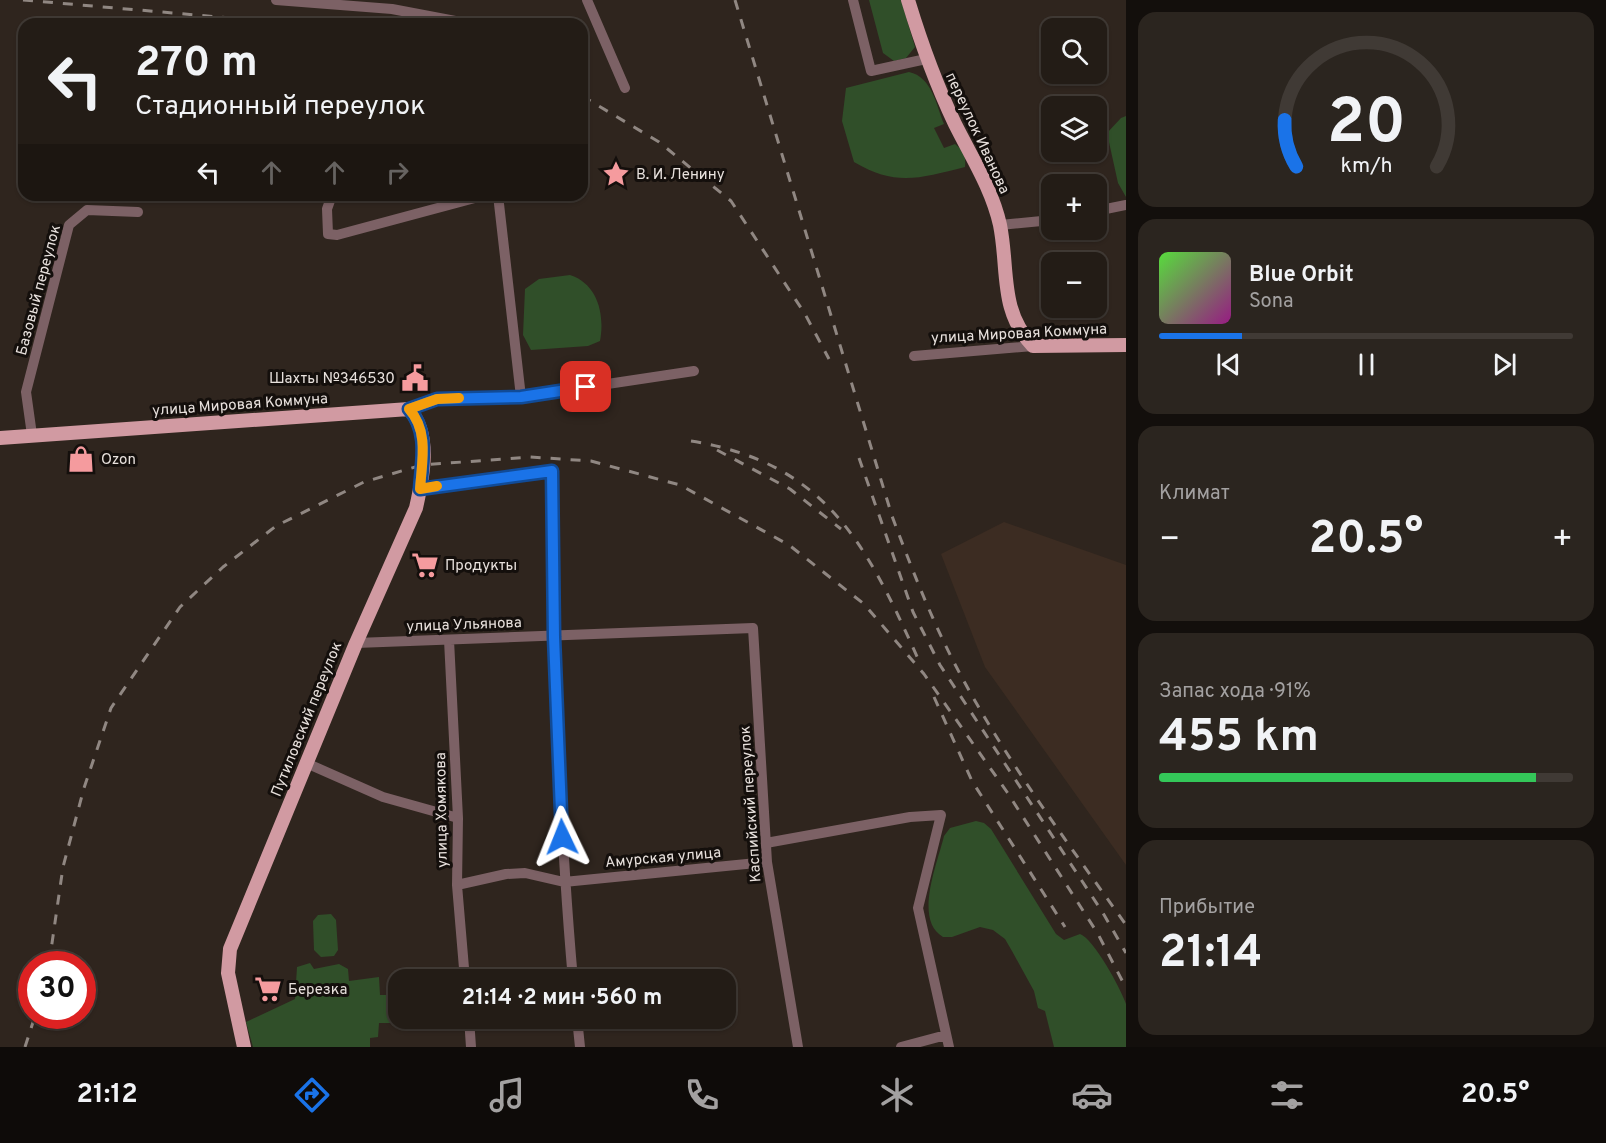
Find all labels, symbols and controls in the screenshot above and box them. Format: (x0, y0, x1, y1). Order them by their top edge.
map controls (1041, 18, 1107, 318)
button: search (1041, 18, 1107, 84)
text: 270 m (135, 38, 258, 91)
icon: left (36, 42, 114, 120)
street label: переулок Иванова (940, 70, 1013, 197)
text: 20 (1326, 86, 1406, 165)
text: Стадионный переулок (135, 90, 426, 124)
button: layers (1041, 96, 1107, 162)
text: km/h (1340, 153, 1392, 180)
icon: left (192, 156, 225, 189)
icon: ahead (255, 156, 288, 189)
icon: ahead (318, 156, 351, 189)
icon: right (381, 156, 414, 189)
place icon: В. И. Ленину (601, 159, 631, 189)
place label: В. И. Ленину (636, 166, 725, 185)
button: + (1041, 174, 1107, 240)
street label: Базовый переулок (13, 223, 66, 358)
button: − (1041, 252, 1107, 318)
text: Blue Orbit (1249, 262, 1354, 289)
text: Sona (1249, 289, 1294, 315)
street label: улица Мировая Коммуна (931, 320, 1108, 349)
icon: previous (1212, 348, 1245, 381)
icon: pause (1350, 348, 1383, 381)
icon: next (1488, 348, 1521, 381)
pin (560, 361, 611, 412)
public building icon: Шахты №346530 (400, 363, 430, 393)
place label: Шахты №346530 (269, 370, 395, 389)
icon: arrive (569, 370, 602, 403)
street label: улица Мировая Коммуна (152, 390, 329, 421)
shop icon: Ozon (66, 444, 96, 474)
place label: Ozon (101, 451, 136, 470)
text: Климат (1159, 481, 1230, 507)
text: 20.5° (1309, 512, 1423, 569)
text: − (1159, 520, 1180, 562)
text: + (1552, 520, 1573, 562)
supermarket icon: Продукты (410, 550, 440, 580)
place label: Продукты (445, 557, 517, 576)
street label: улица Ульянова (406, 614, 522, 637)
street label: Путиловский переулок (268, 639, 347, 800)
text: Запас хода · 91% (1159, 679, 1311, 705)
text: 455 km (1159, 710, 1319, 767)
street label: Каспийский переулок (737, 725, 766, 883)
street label: улица Хомякова (432, 752, 453, 868)
position arrow (530, 805, 594, 869)
street label: Амурская улица (604, 844, 722, 873)
text: Прибытие (1159, 895, 1255, 921)
text: 21:14 (1159, 926, 1262, 983)
speed limit sign: 30 (18, 951, 96, 1029)
supermarket icon: Березка (253, 974, 283, 1004)
place label: Березка (288, 981, 347, 1000)
text: 21:14 · 2 мин · 560 m (462, 985, 662, 1012)
icon: directions (291, 1074, 333, 1116)
icon: music (486, 1074, 528, 1116)
icon: phone (681, 1074, 723, 1116)
icon: climate (876, 1074, 918, 1116)
icon: car (1071, 1074, 1113, 1116)
icon: filters (1266, 1074, 1308, 1116)
text: 21:12 (77, 1078, 138, 1112)
text: 20.5° (1461, 1078, 1529, 1112)

